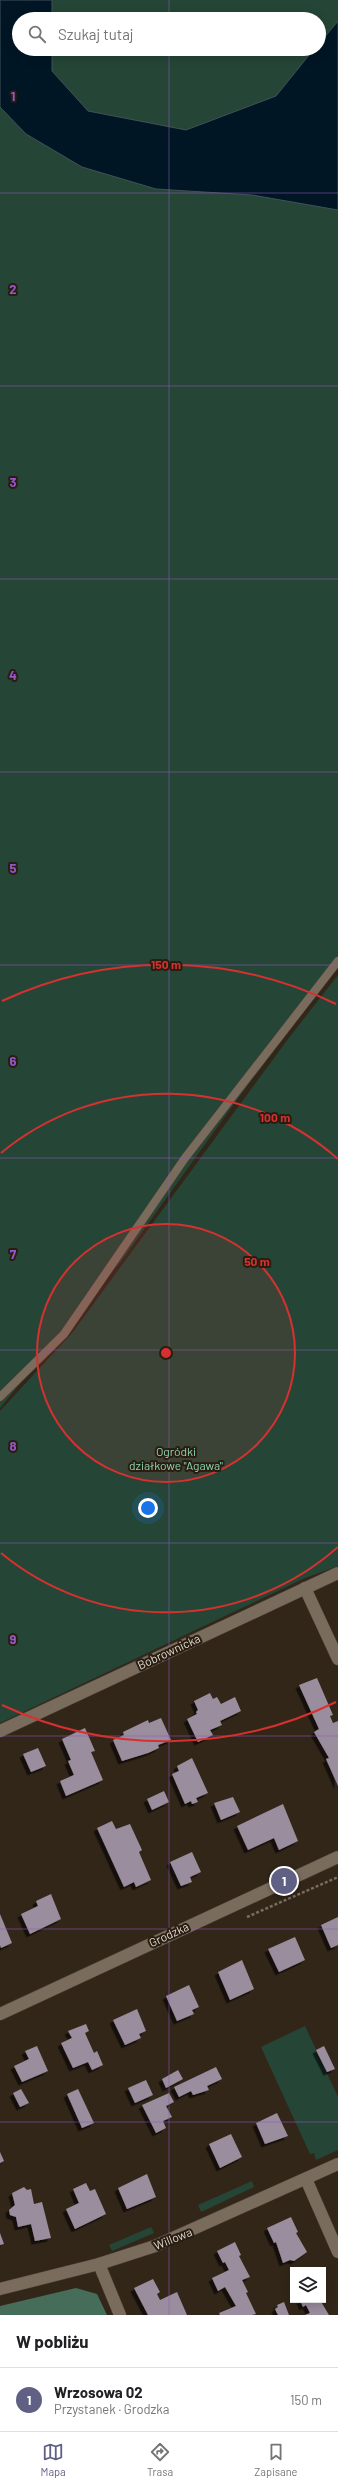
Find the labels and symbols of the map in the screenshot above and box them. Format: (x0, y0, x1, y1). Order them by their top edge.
text: 1 (11, 88, 15, 104)
text: 2 (9, 281, 17, 297)
text: 3 (9, 474, 17, 490)
text: 4 (9, 667, 17, 683)
text: 5 (9, 860, 17, 876)
text: 150 m (151, 957, 181, 971)
text: 6 (10, 1053, 17, 1069)
text: 100 m (260, 1110, 290, 1124)
text: 7 (10, 1246, 17, 1262)
text: 50 m (244, 1254, 270, 1268)
centre of rings (159, 1346, 173, 1360)
text: 8 (9, 1438, 17, 1454)
park label: Ogródki działkowe "Agawa" (129, 1444, 223, 1472)
your location (138, 1498, 158, 1518)
street label: Bobrownicka (135, 1630, 202, 1672)
text: 9 (10, 1631, 17, 1647)
pin: 1 (271, 1866, 297, 1896)
street label: Grodzka (147, 1919, 191, 1949)
street label: Willowa (151, 2224, 194, 2252)

